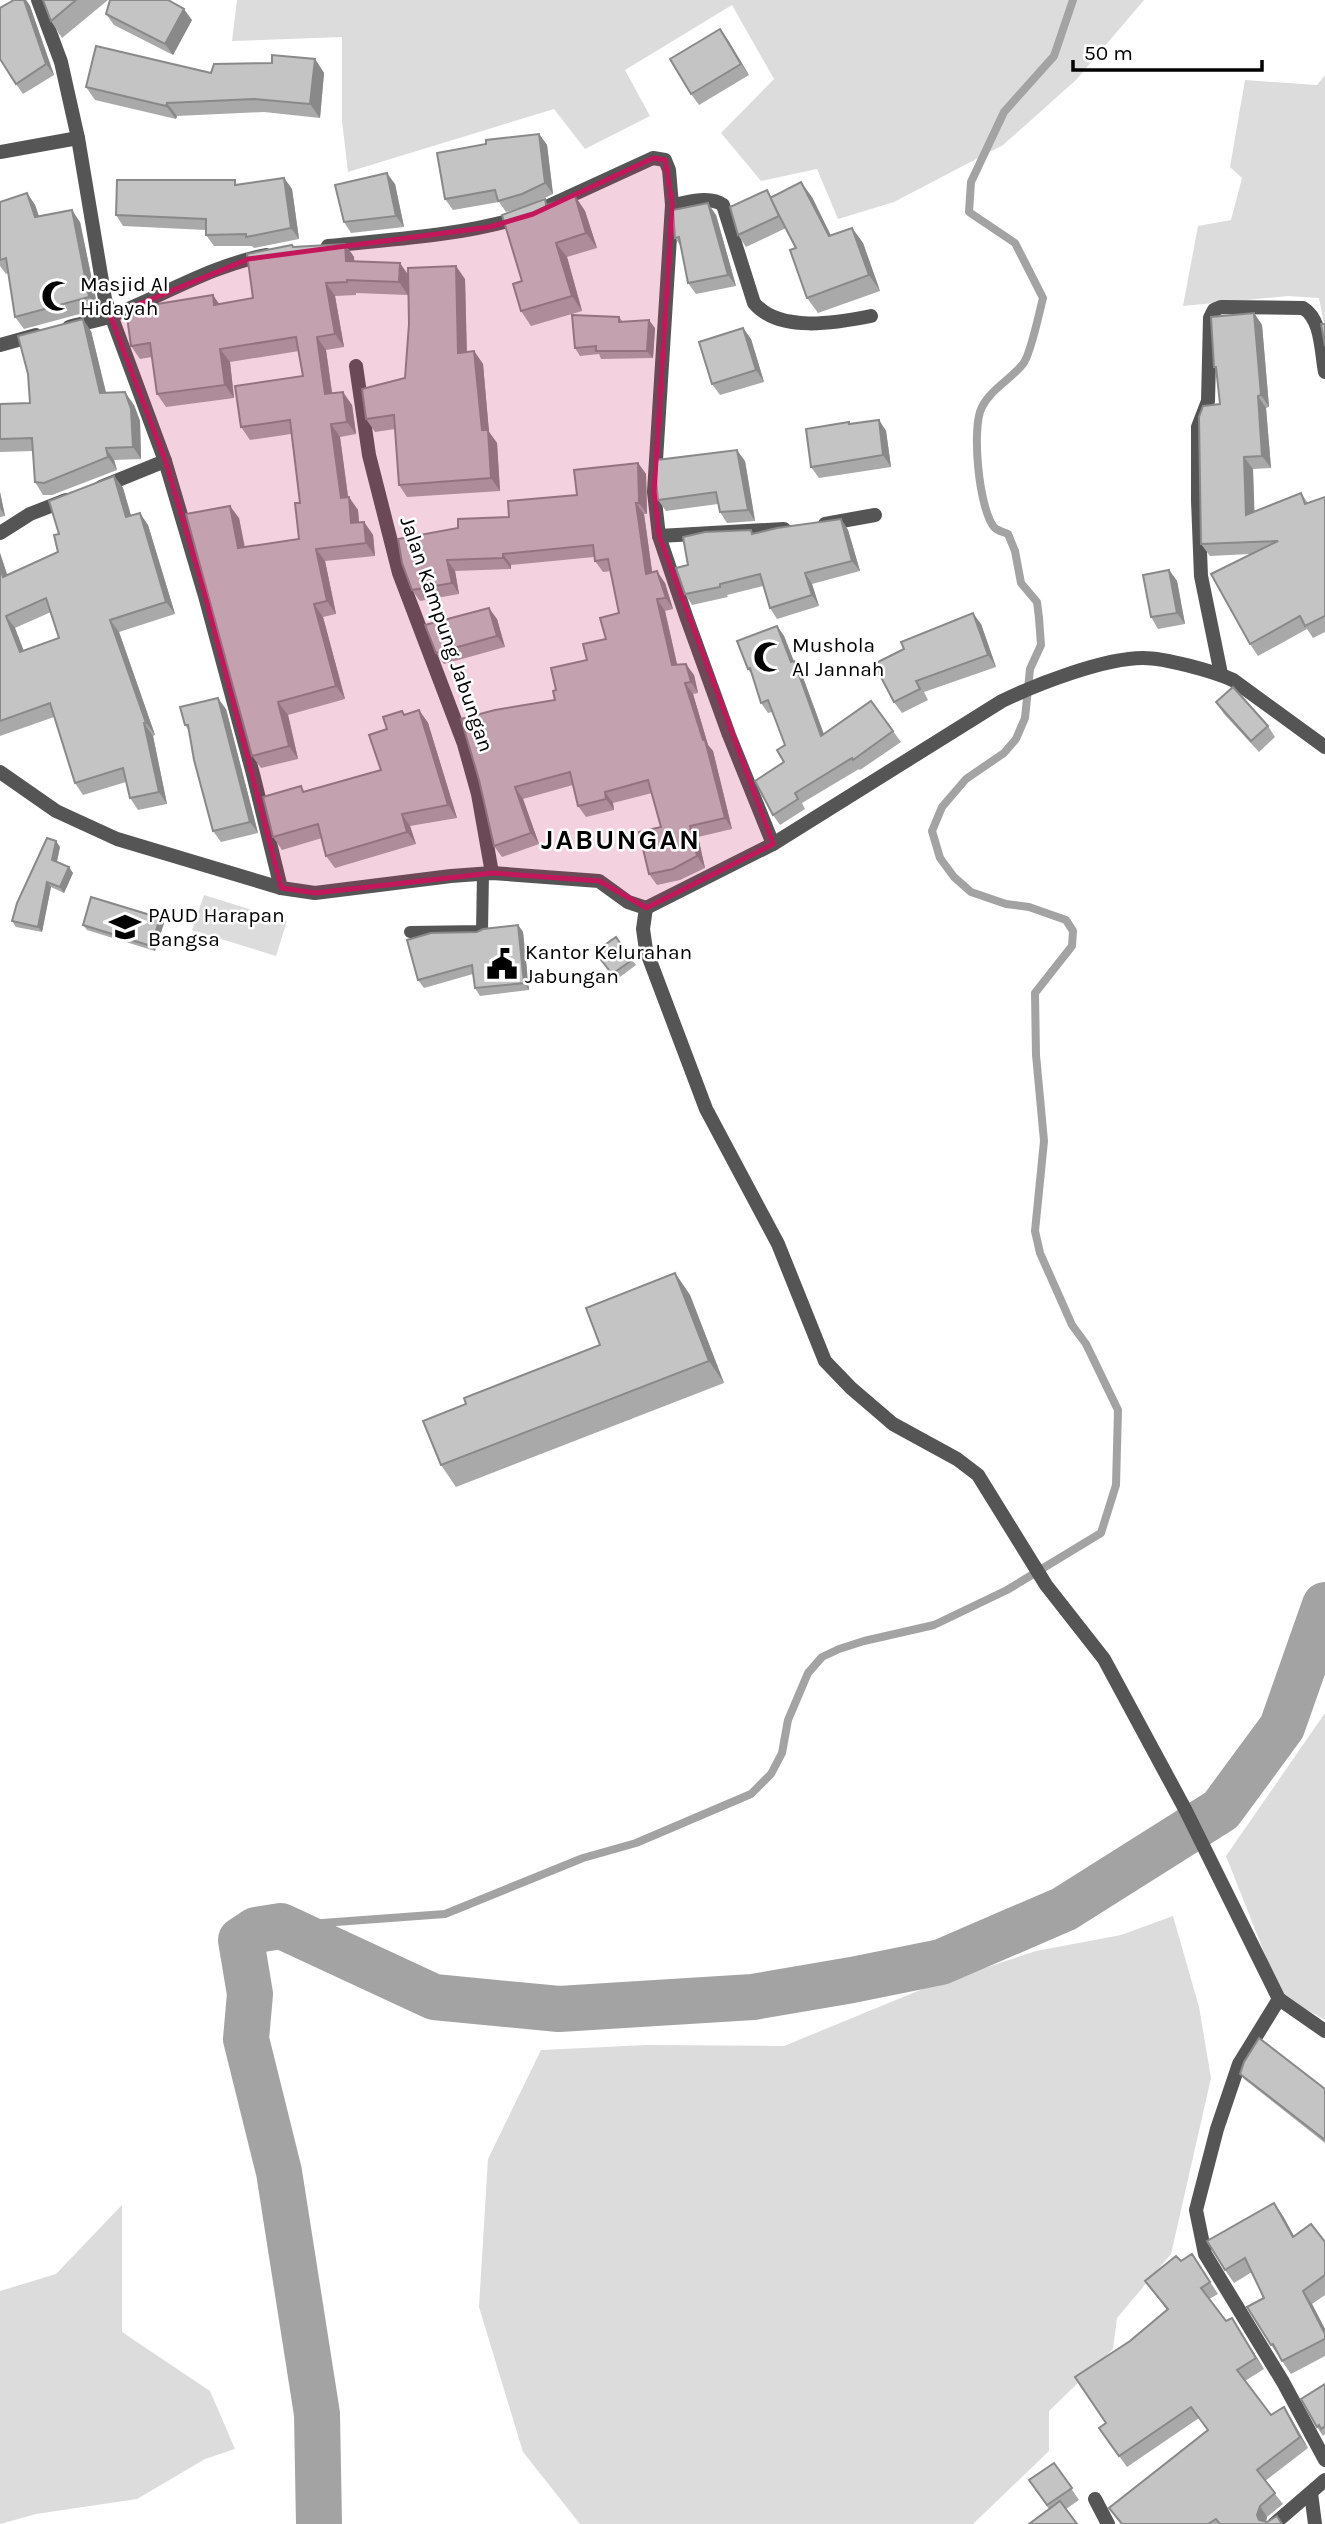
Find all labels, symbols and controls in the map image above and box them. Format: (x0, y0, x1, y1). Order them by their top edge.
scale bar (1073, 28, 1262, 72)
text: 50 m (1084, 41, 1133, 65)
place label: Masjid Al Hidayah (80, 272, 169, 320)
mosque icon: Masjid Al Hidayah (40, 279, 74, 313)
street label: Jalan Kampung Jabungan (395, 513, 499, 755)
place label: Mushola Al Jannah (792, 633, 885, 681)
mosque icon: Mushola Al Jannah (752, 640, 786, 674)
district label: JABUNGAN (541, 823, 701, 856)
place label: PAUD Harapan Bangsa (148, 903, 285, 951)
school or university icon: PAUD Harapan Bangsa (108, 910, 142, 944)
place label: Kantor Kelurahan Jabungan (525, 940, 692, 988)
public building icon: Kantor Kelurahan Jabungan (485, 947, 519, 981)

